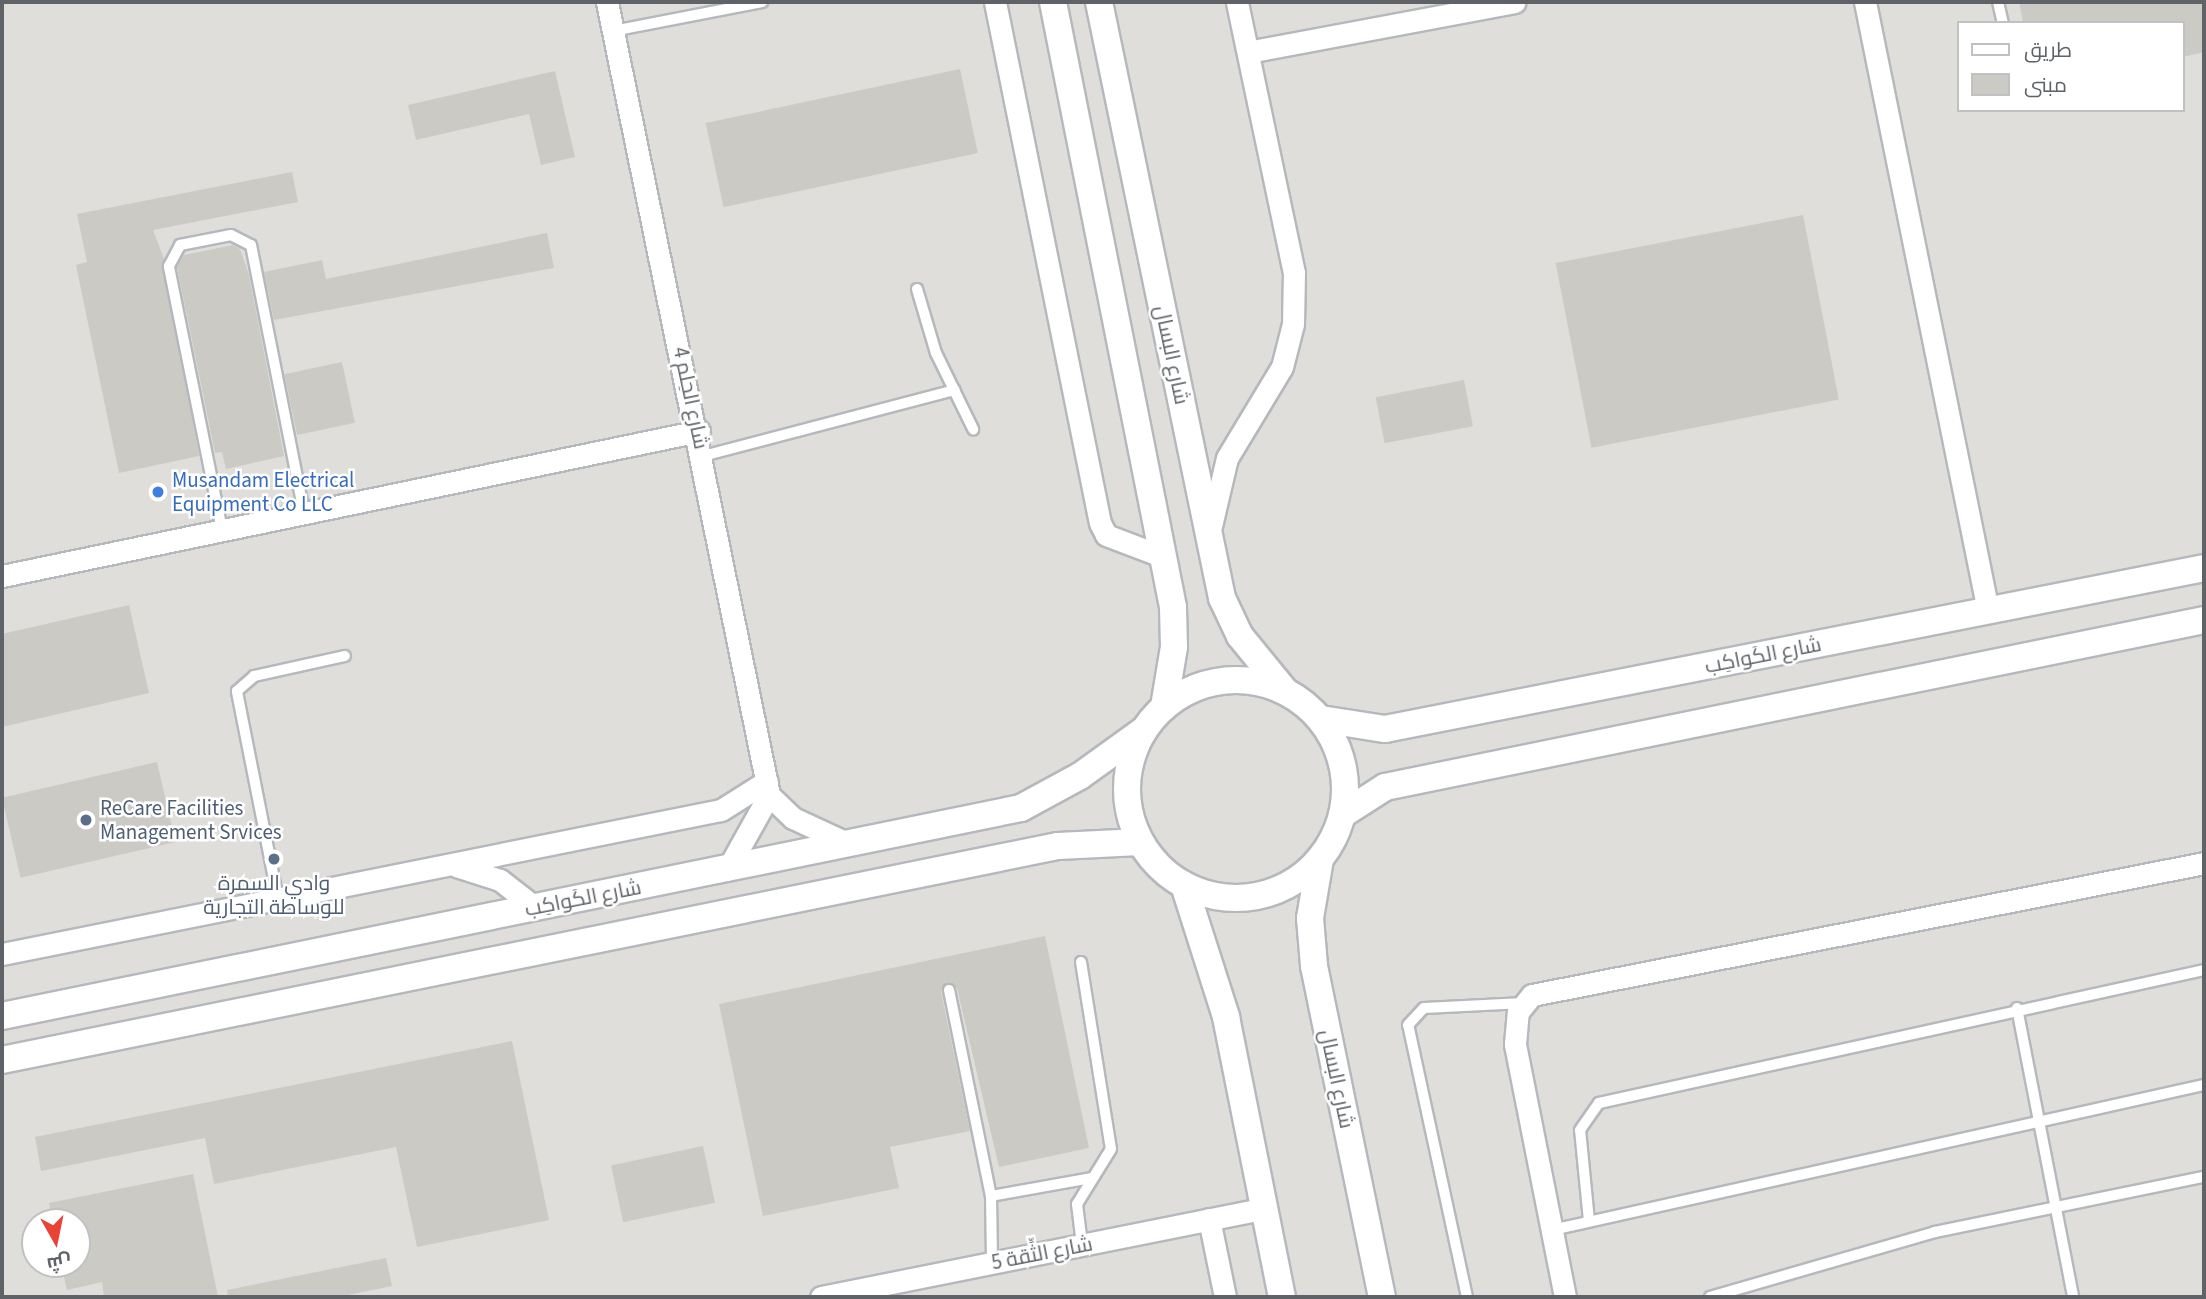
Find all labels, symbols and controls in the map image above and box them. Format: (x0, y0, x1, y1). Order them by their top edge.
legend (1958, 21, 2185, 112)
text: طريق (2024, 35, 2072, 65)
text: مبنى (2024, 70, 2067, 100)
street label: شارع البسال (1149, 303, 1195, 407)
street label: شارع الحِلم 4 (668, 345, 714, 451)
place label: Musandam Electrical Equipment Co LLC (172, 467, 354, 517)
marker: Musandam Electrical Equipment Co LLC (150, 484, 166, 500)
street label: شارع الكَواكِب (1703, 631, 1823, 679)
place label: ReCare Facilities Management Srvices (100, 795, 282, 845)
marker: ReCare Facilities Management Srvices (78, 812, 94, 828)
marker: وادي السمرة للوساطة التجارية (266, 851, 282, 867)
place label: وادي السمرة للوساطة التجارية (203, 870, 345, 920)
street label: شارع الكَواكِب (523, 874, 643, 922)
street label: شارع البسال (1314, 1027, 1360, 1131)
north arrow (21, 1208, 91, 1278)
street label: شارع الثِّقة 5 (989, 1231, 1095, 1275)
text: ش (45, 1247, 73, 1278)

